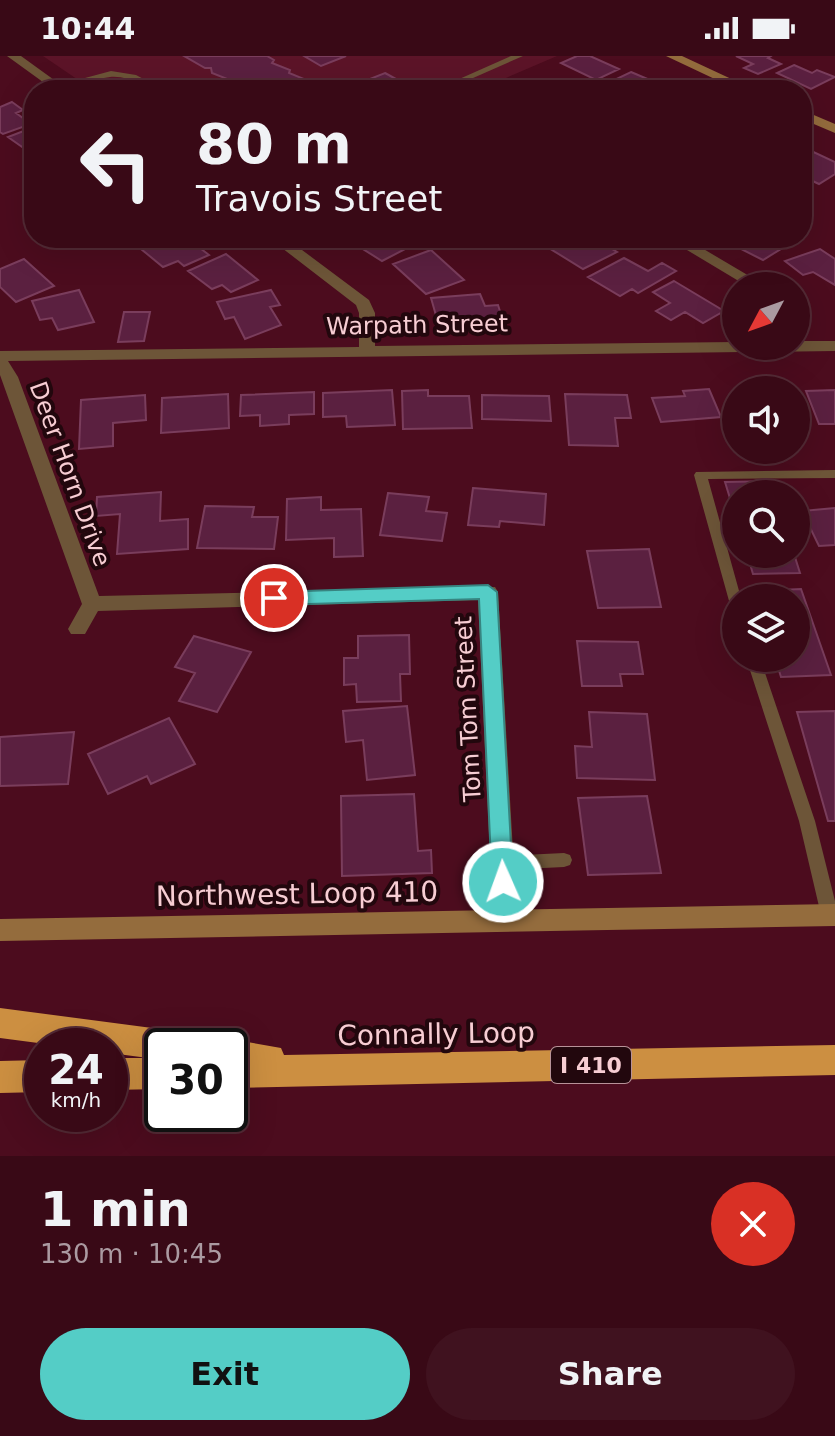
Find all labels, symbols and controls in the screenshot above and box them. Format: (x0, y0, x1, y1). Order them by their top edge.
text: 10:44 (40, 11, 136, 46)
text: 80 m (196, 111, 352, 176)
icon: left (64, 112, 168, 216)
text: Travois Street (196, 178, 442, 219)
north arrow (722, 272, 810, 360)
map controls (722, 272, 810, 672)
street label: Warpath Street (326, 309, 508, 341)
button: sound (722, 376, 810, 464)
street label: Deer Horn Drive (24, 378, 116, 570)
button: search (722, 480, 810, 568)
pin (240, 564, 308, 632)
icon: arrive (252, 576, 296, 620)
button: layers (722, 584, 810, 672)
street label: Tom Tom Street (449, 616, 487, 803)
position arrow (461, 840, 545, 924)
street label: Northwest Loop 410 (156, 875, 438, 913)
street label: Connally Loop (337, 1016, 535, 1052)
speed limit sign: 30 (144, 1028, 248, 1132)
text: 24 (48, 1047, 104, 1093)
road number: I 410 (551, 1047, 631, 1083)
text: km/h (51, 1088, 101, 1112)
text: 1 min (40, 1181, 191, 1237)
button: close (711, 1182, 795, 1266)
text: 130 m · 10:45 (40, 1239, 223, 1269)
button: Exit (40, 1328, 410, 1420)
button: Share (426, 1328, 795, 1420)

